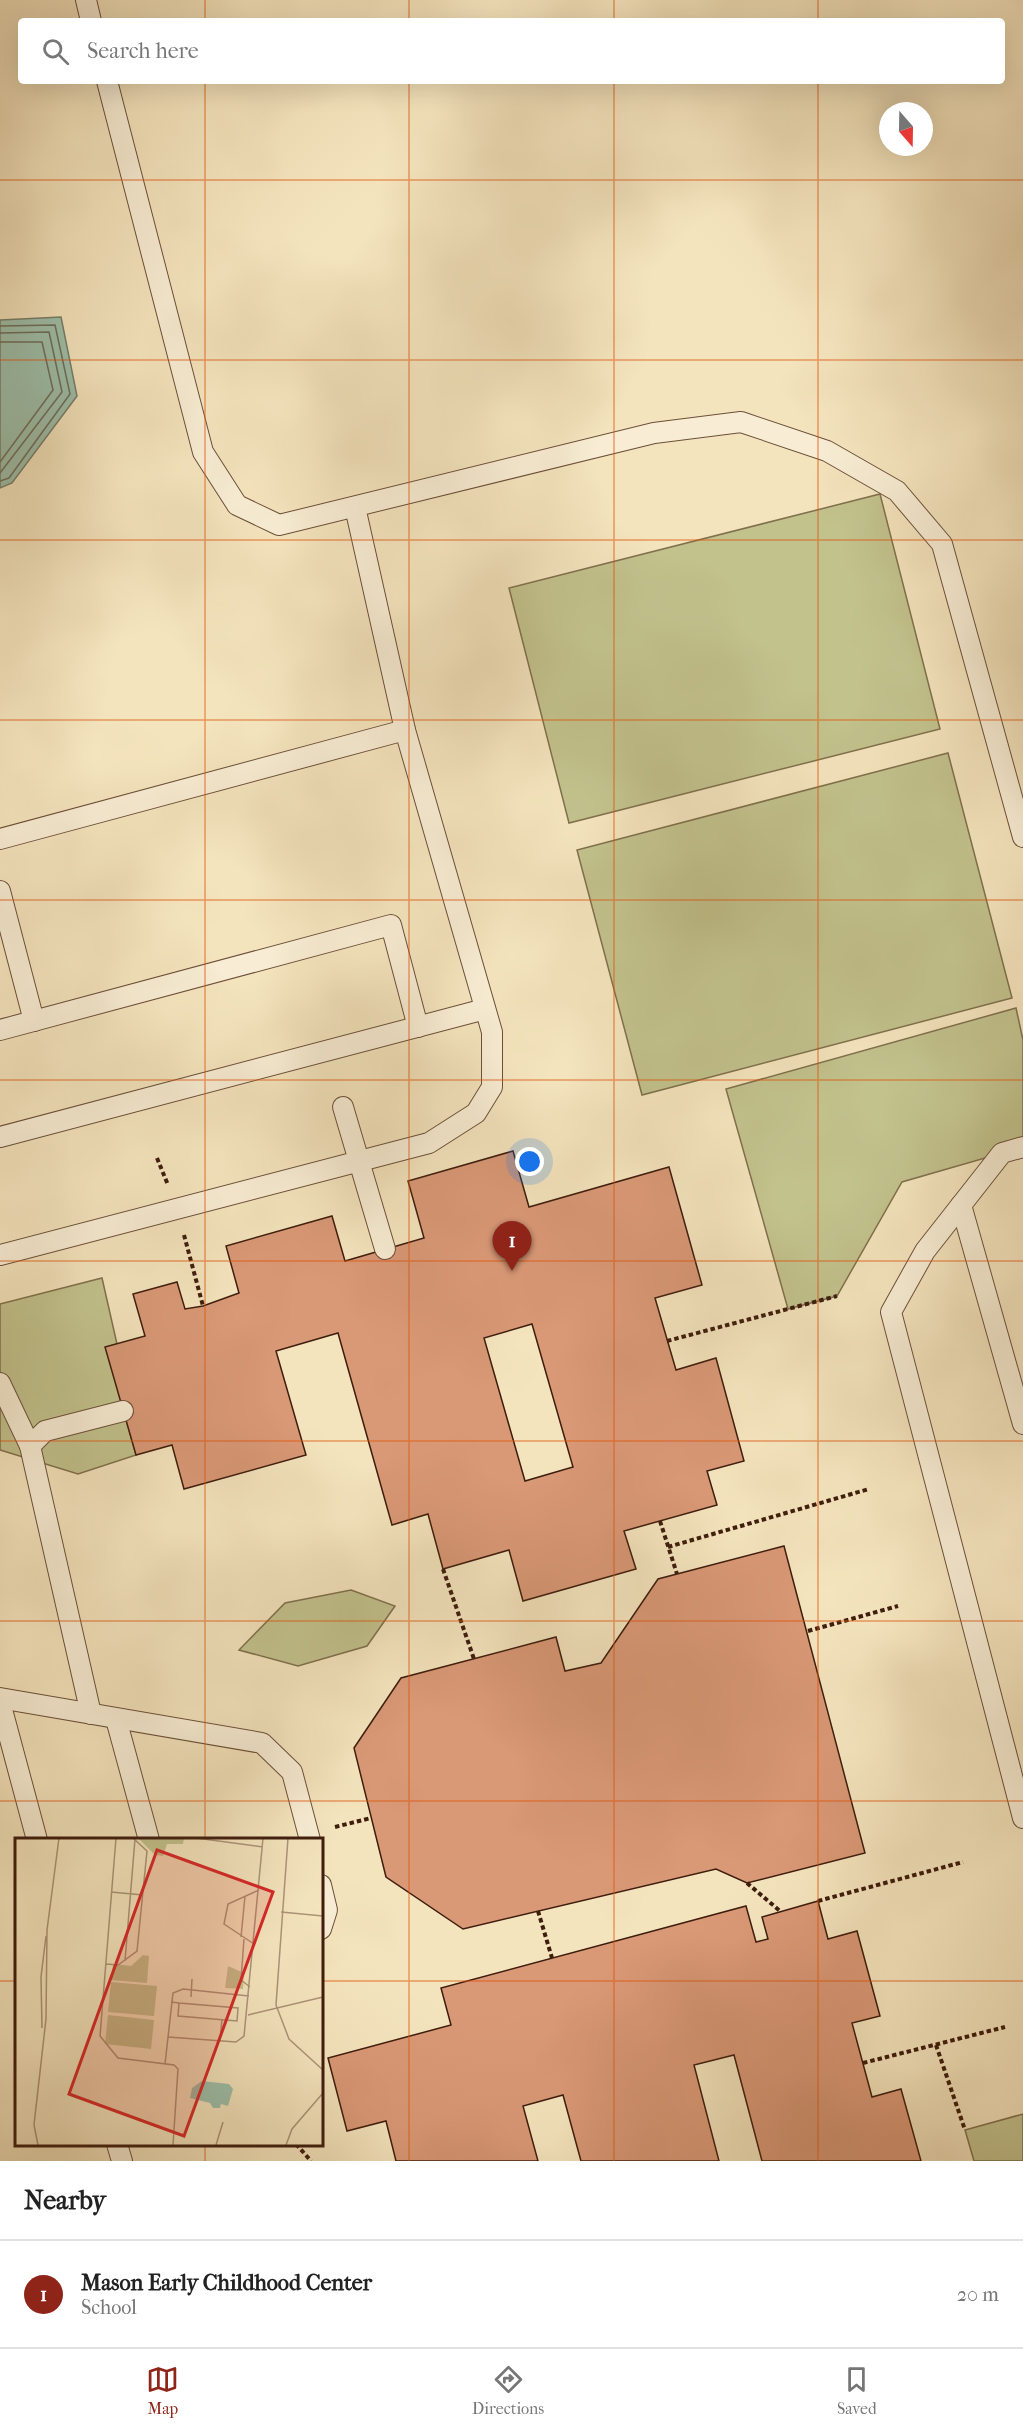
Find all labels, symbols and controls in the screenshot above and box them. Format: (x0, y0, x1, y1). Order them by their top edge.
search box (18, 18, 1005, 84)
icon: search (39, 35, 72, 68)
text: Search here (87, 38, 199, 64)
north arrow (879, 102, 933, 156)
your location (515, 1147, 544, 1176)
pin: 1 (492, 1222, 532, 1271)
inset map (15, 1838, 322, 2146)
text: Nearby (24, 2185, 106, 2216)
text: Mason Early Childhood Center (81, 2270, 372, 2296)
text: 1 (40, 2283, 47, 2306)
text: 20 m (957, 2283, 999, 2306)
text: School (81, 2296, 137, 2319)
tab: Map (146, 2363, 179, 2418)
tab: Directions (472, 2363, 544, 2418)
tab: Saved (837, 2363, 877, 2418)

